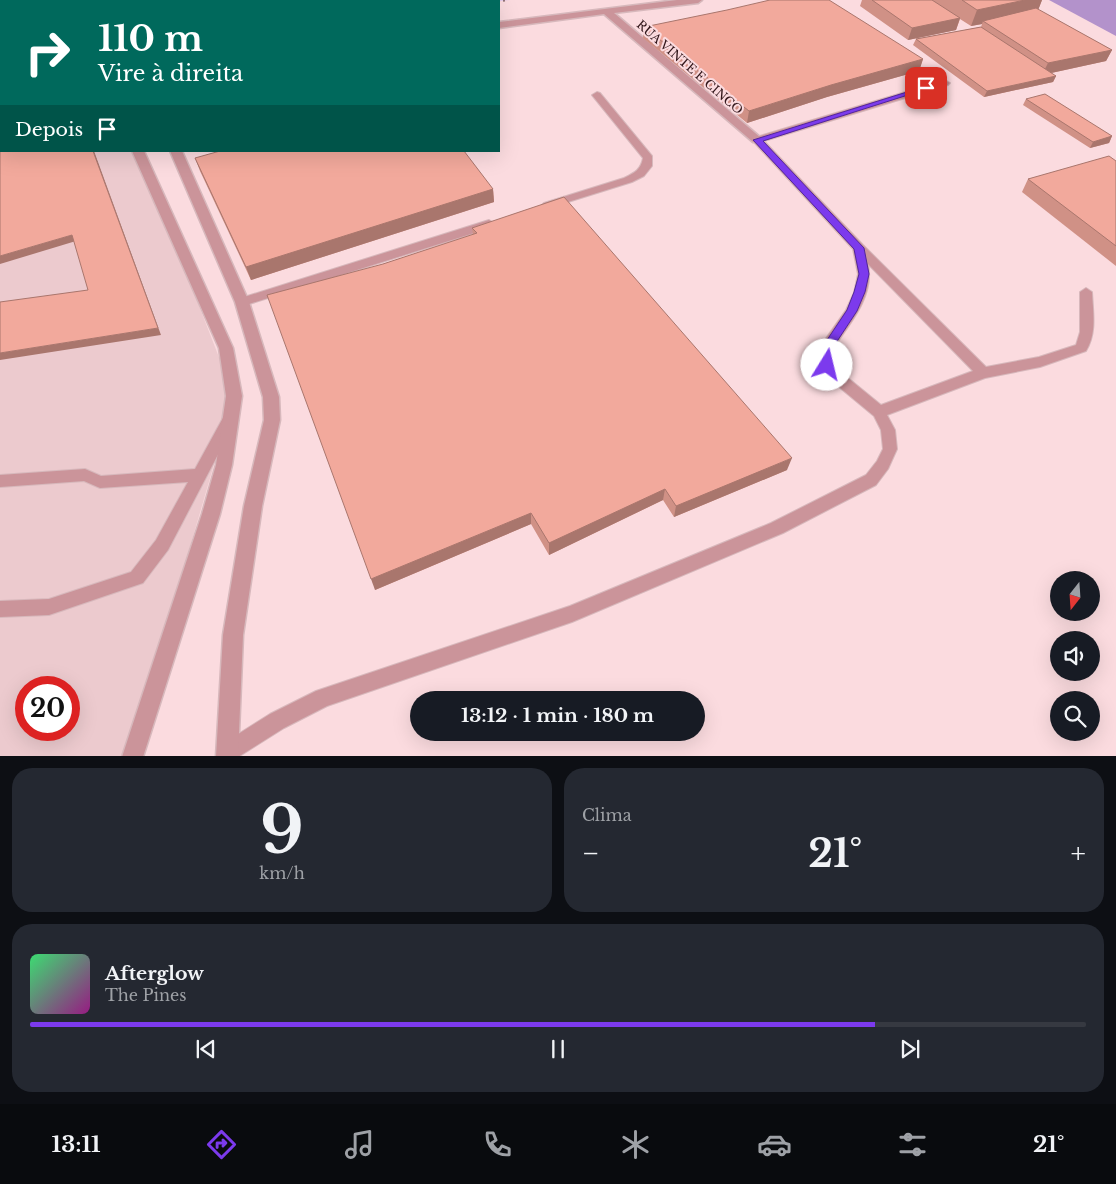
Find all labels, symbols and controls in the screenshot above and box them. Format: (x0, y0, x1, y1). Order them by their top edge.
text: 110 m (98, 17, 203, 60)
street label: RUA VINTE E CINCO (634, 17, 746, 117)
icon: right (15, 20, 80, 85)
text: Vire à direita (98, 60, 243, 87)
pin (905, 67, 947, 109)
icon: arrive (912, 74, 940, 102)
icon: arrive (93, 115, 121, 143)
text: Depois (15, 118, 83, 141)
position arrow (800, 338, 852, 390)
north arrow (1050, 571, 1100, 621)
map controls (1050, 571, 1100, 741)
button: sound (1050, 631, 1100, 681)
speed limit sign: 20 (15, 676, 80, 741)
button: search (1050, 691, 1100, 741)
text: 13:12 · 1 min · 180 m (461, 704, 654, 727)
text: 9 (260, 790, 304, 871)
text: Clima (582, 805, 632, 825)
text: 21° (808, 830, 862, 877)
text: − (582, 836, 600, 871)
text: + (1071, 836, 1086, 871)
text: km/h (259, 863, 305, 883)
text: Afterglow (105, 962, 204, 985)
text: The Pines (105, 985, 187, 1005)
icon: previous (192, 1035, 220, 1063)
icon: pause (544, 1035, 572, 1063)
icon: next (896, 1035, 924, 1063)
icon: directions (204, 1127, 239, 1162)
icon: music (342, 1127, 377, 1162)
icon: phone (480, 1127, 515, 1162)
icon: climate (618, 1127, 653, 1162)
icon: car (757, 1127, 792, 1162)
icon: filters (895, 1127, 930, 1162)
text: 13:11 (52, 1131, 101, 1158)
text: 21° (1033, 1131, 1064, 1158)

